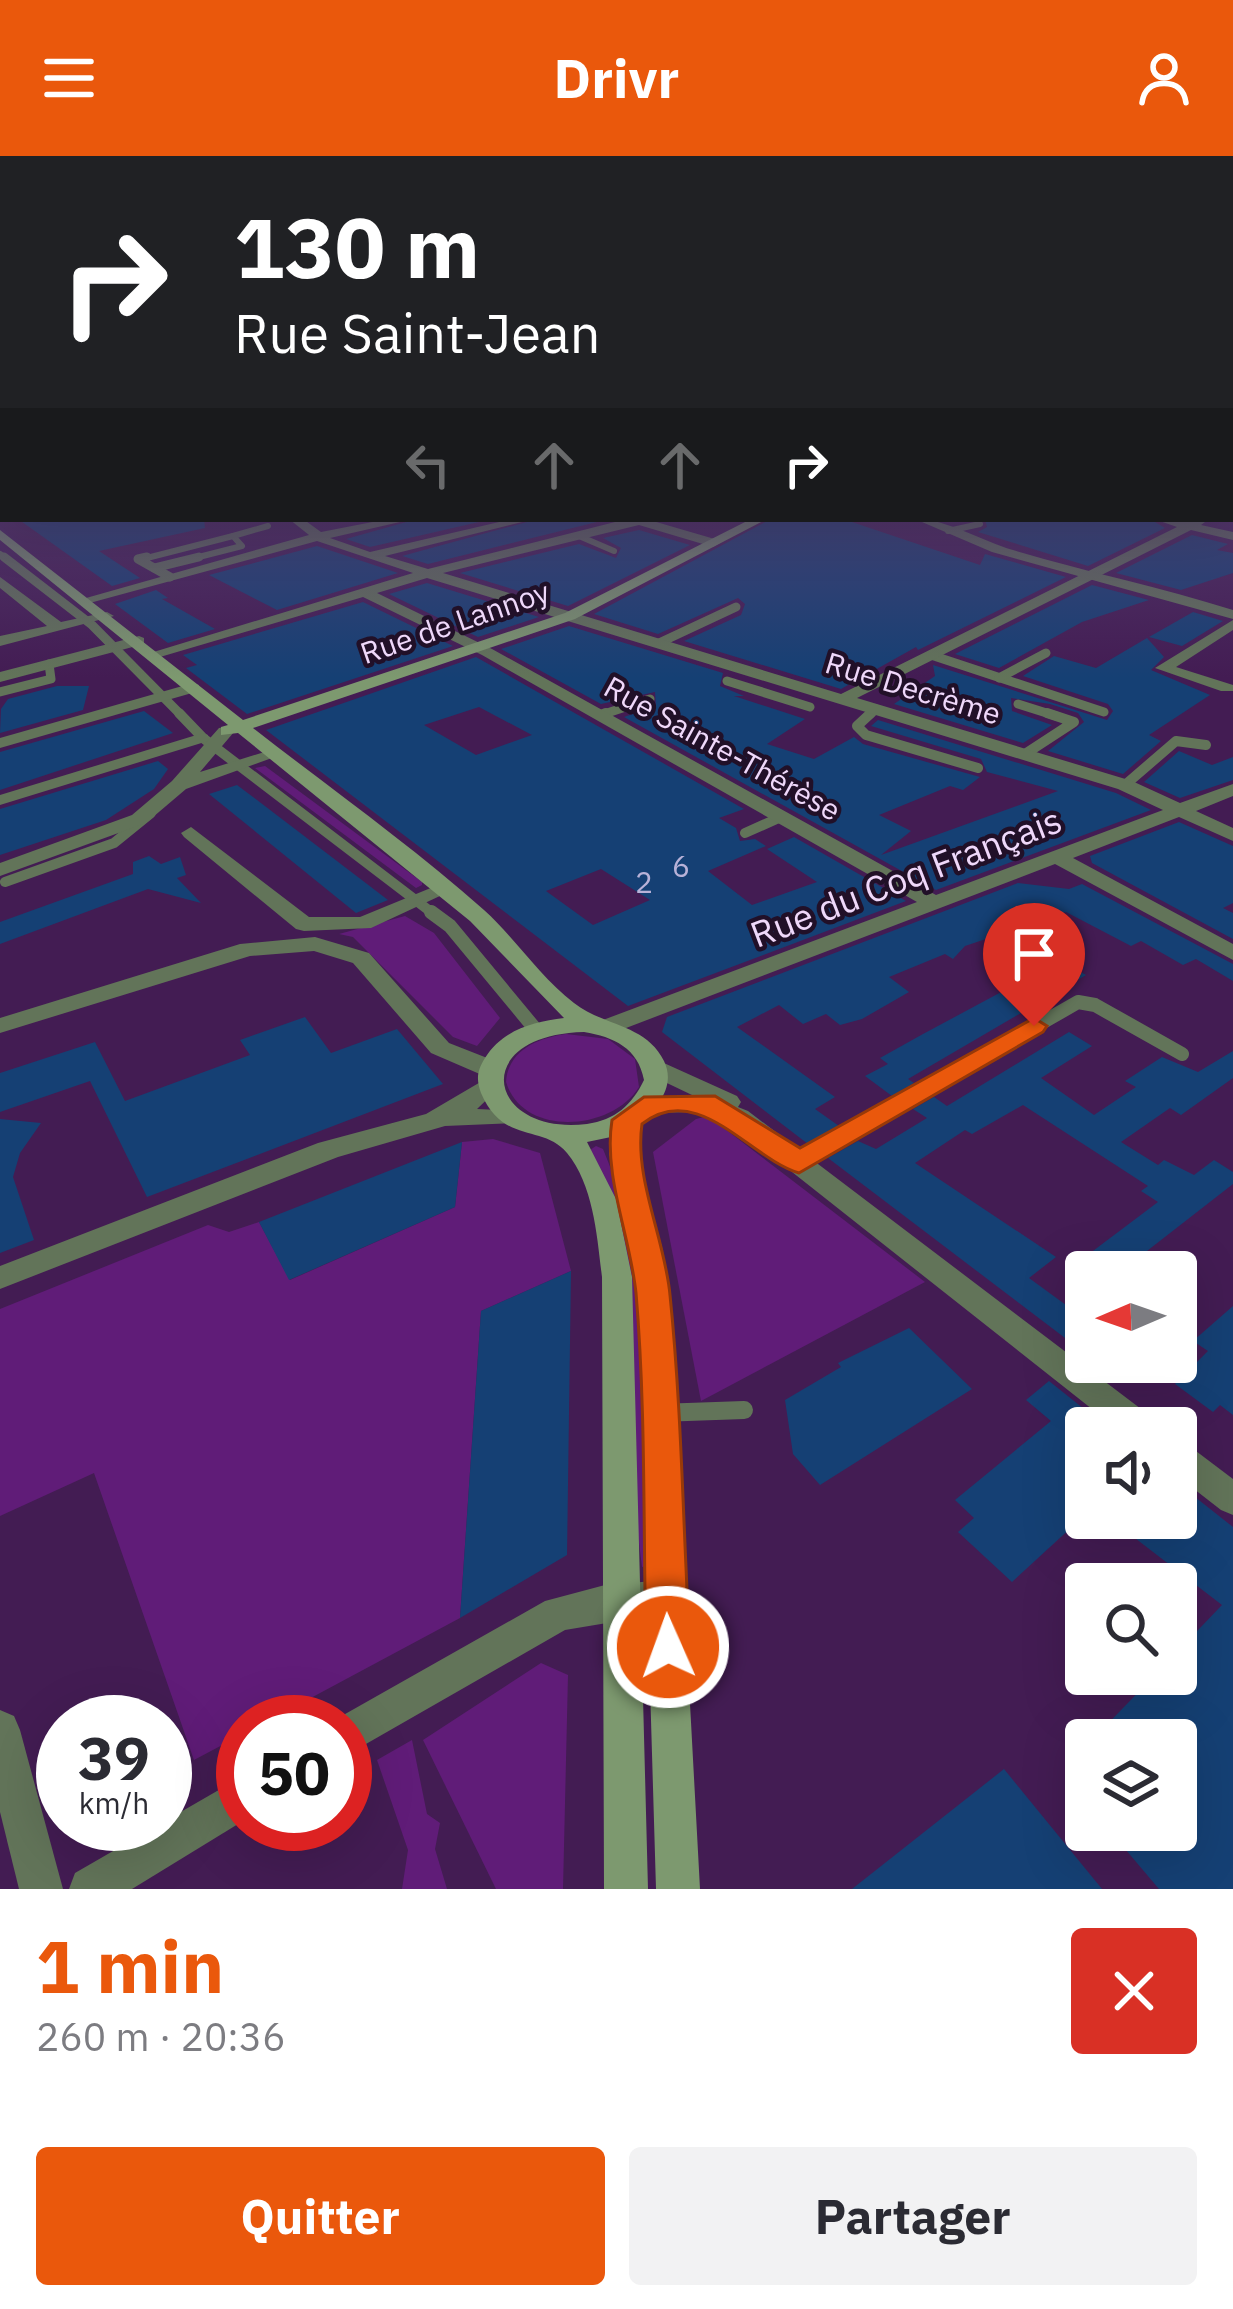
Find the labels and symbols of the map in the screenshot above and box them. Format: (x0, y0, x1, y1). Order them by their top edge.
street label: Rue de Lannoy (355, 571, 554, 672)
street label: Rue Decrème (821, 642, 1006, 733)
street label: Rue Sainte-Thérèse (598, 667, 848, 829)
street label: Rue du Coq Français (744, 796, 1068, 958)
house number: 6 (672, 846, 690, 885)
house number: 2 (635, 862, 653, 901)
pin (983, 903, 1085, 1026)
north arrow (1065, 1251, 1197, 1383)
position arrow (605, 1584, 731, 1710)
speed limit sign: 50 (216, 1695, 372, 1851)

